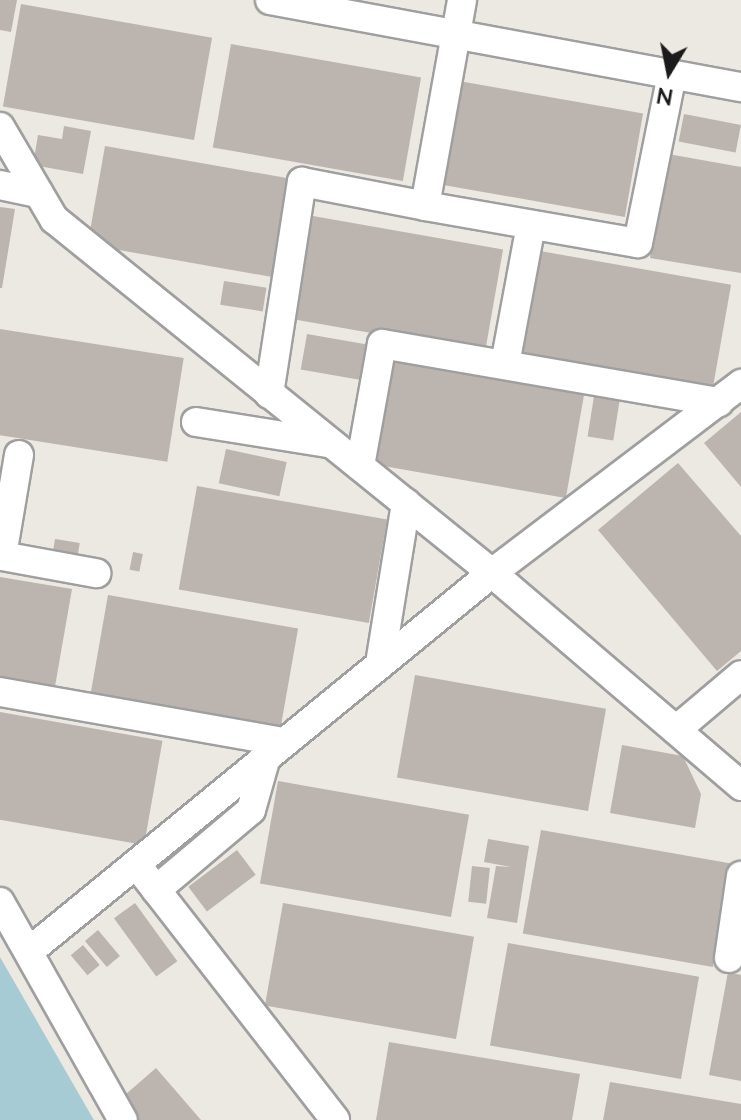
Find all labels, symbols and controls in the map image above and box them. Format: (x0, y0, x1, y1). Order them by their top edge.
north arrow (629, 32, 709, 112)
text: N (654, 79, 676, 112)

